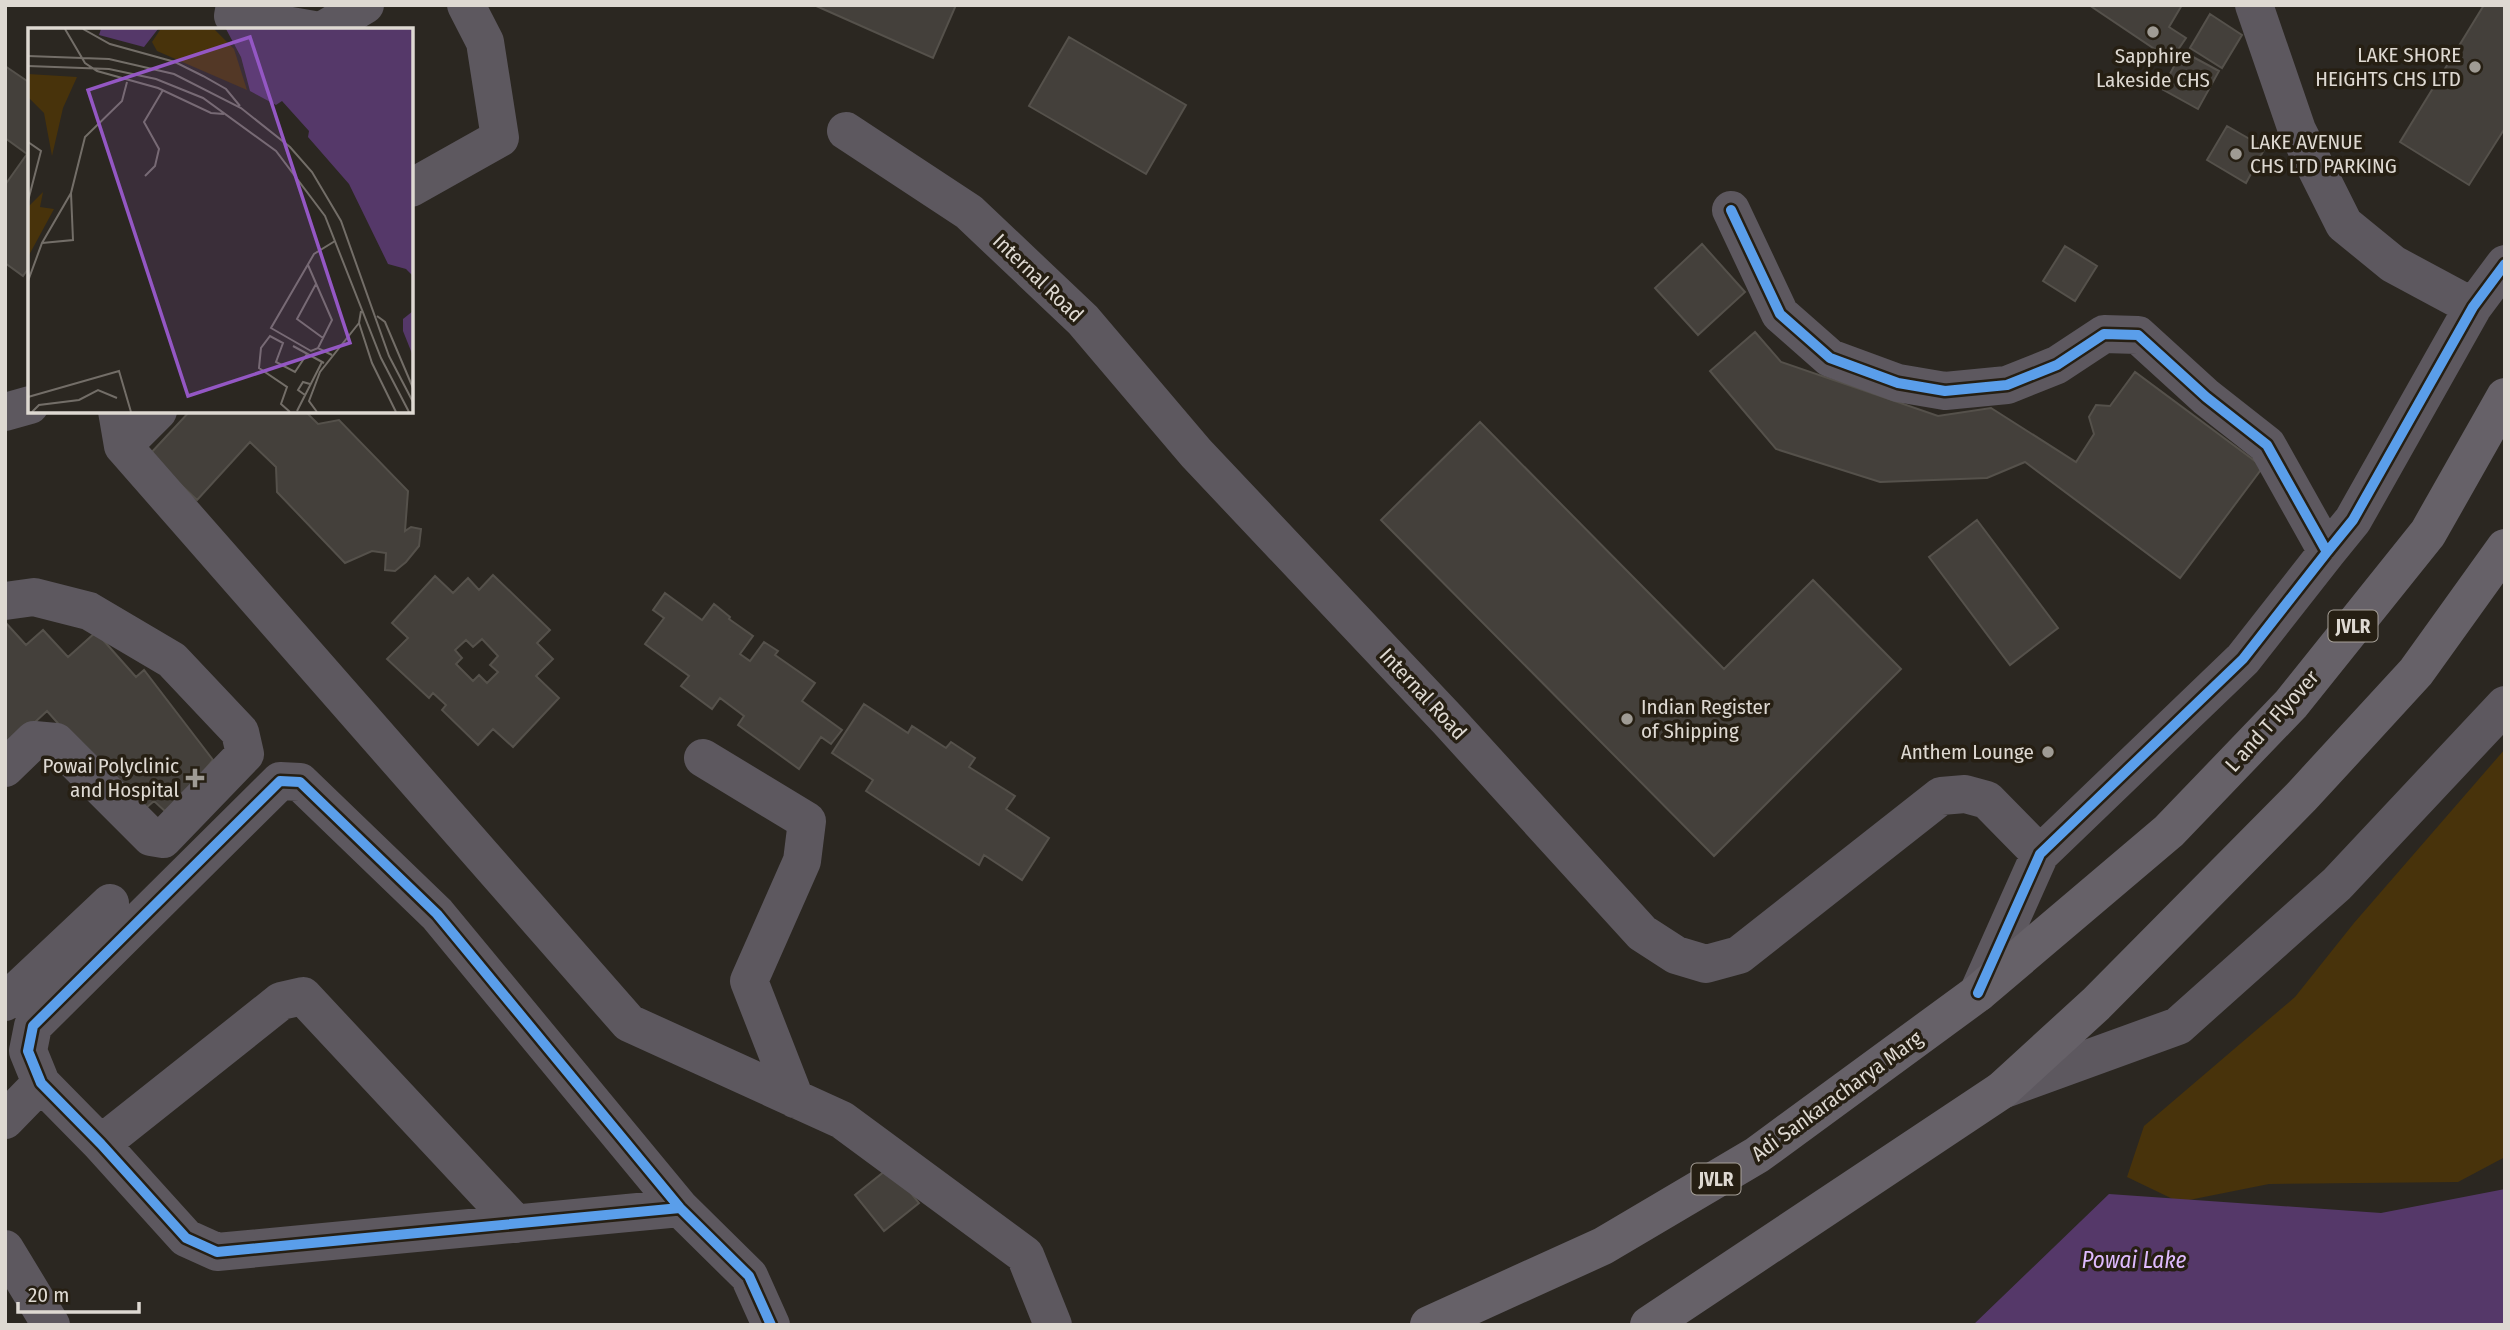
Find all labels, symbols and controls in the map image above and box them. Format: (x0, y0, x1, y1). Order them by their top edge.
marker: Sapphire Lakeside CHS (2145, 24, 2161, 40)
inset map (28, 28, 413, 413)
place label: LAKE SHORE HEIGHTS CHS LTD (2315, 42, 2461, 92)
place label: Sapphire Lakeside CHS (2096, 43, 2210, 93)
marker: LAKE SHORE HEIGHTS CHS LTD (2467, 59, 2483, 75)
place label: LAKE AVENUE CHS LTD PARKING (2250, 129, 2397, 179)
marker: LAKE AVENUE CHS LTD PARKING (2228, 146, 2244, 162)
street label: Internal Road (987, 228, 1089, 328)
road number: JVLR (2328, 610, 2378, 642)
street label: Internal Road (1374, 643, 1472, 745)
street label: L and T Flyover (2220, 664, 2325, 777)
place label: Indian Register of Shipping (1641, 694, 1771, 744)
marker: Indian Register of Shipping (1619, 711, 1635, 727)
place label: Anthem Lounge (1901, 739, 2034, 765)
marker: Anthem Lounge (2040, 744, 2056, 760)
place label: Powai Polyclinic and Hospital (42, 753, 179, 803)
marker: Powai Polyclinic and Hospital (185, 768, 205, 788)
street label: Adi Sankaracharya Marg (1746, 1025, 1928, 1167)
road number: JVLR (1692, 1163, 1740, 1194)
water label: Powai Lake (2082, 1246, 2187, 1274)
scale bar (18, 1270, 138, 1314)
text: 20 m (28, 1282, 69, 1308)

